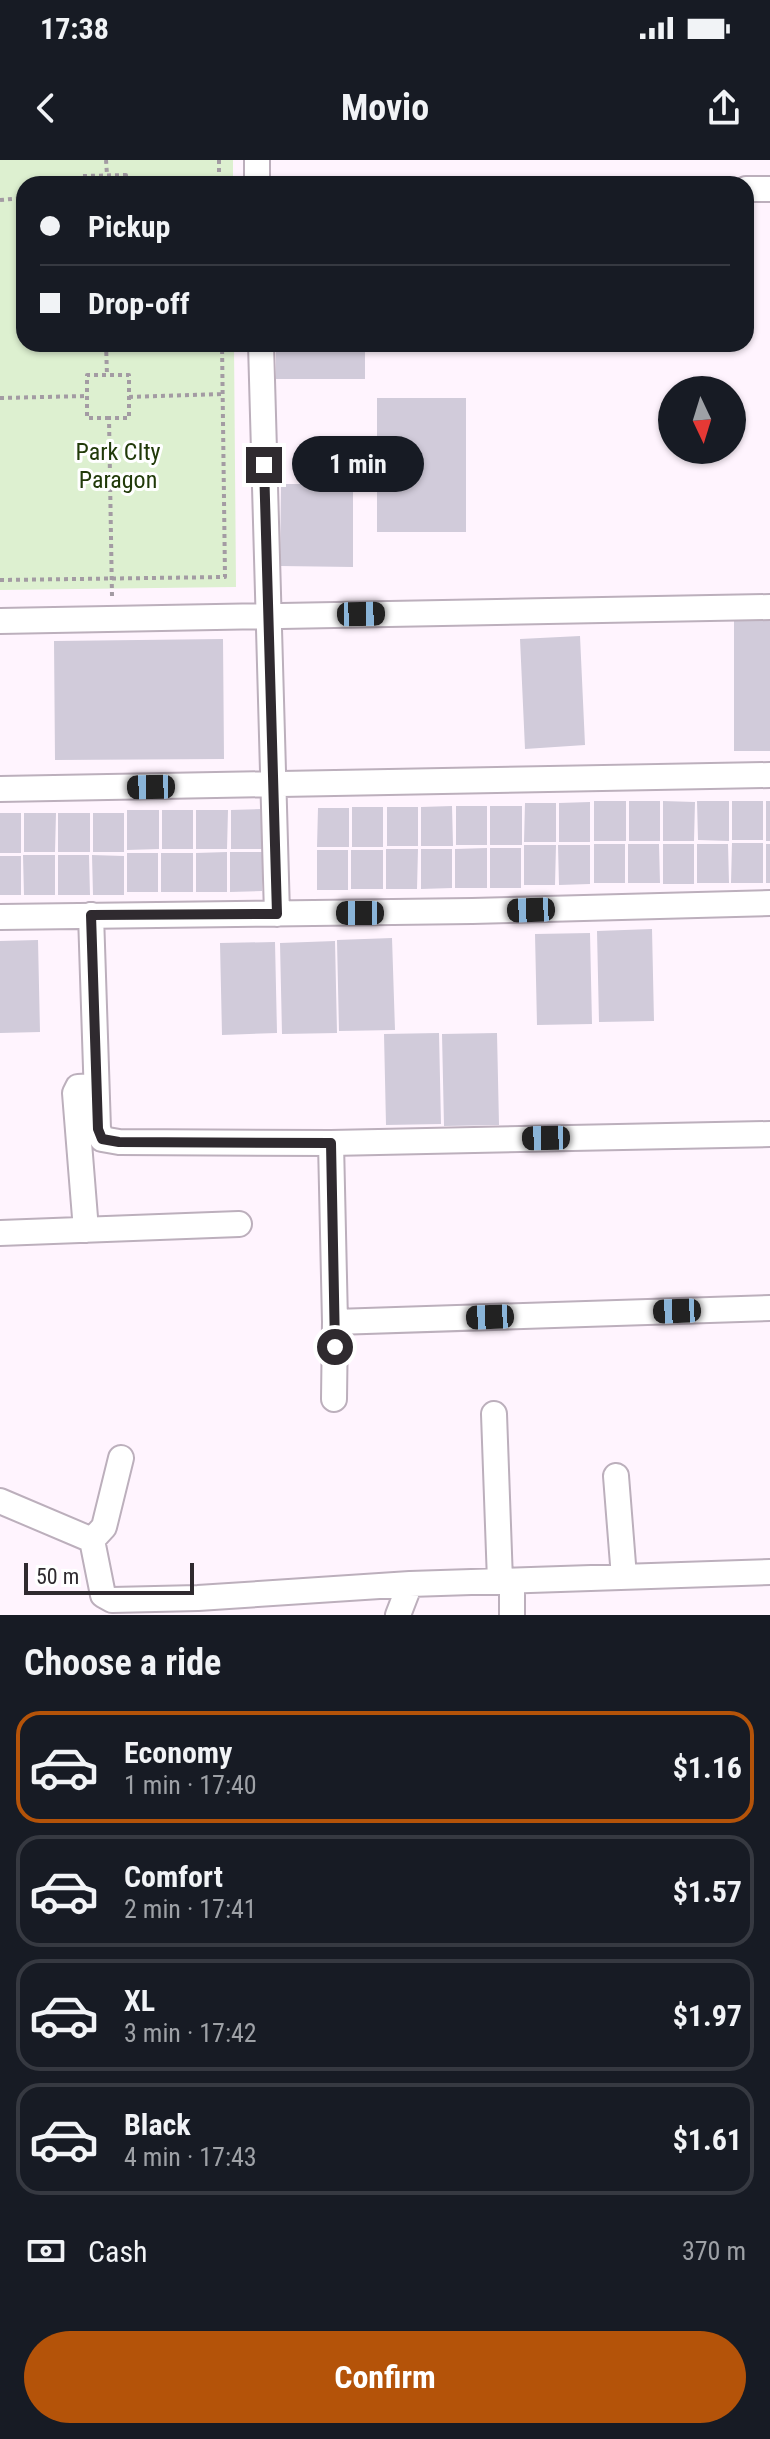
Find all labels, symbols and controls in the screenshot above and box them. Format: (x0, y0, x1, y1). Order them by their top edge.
text: 17:38 (40, 11, 109, 46)
icon: back (24, 86, 68, 130)
icon: share (702, 86, 746, 130)
text: Movio (341, 87, 429, 129)
text: Pickup (88, 209, 170, 244)
text: Drop-off (88, 286, 190, 321)
north arrow (658, 376, 746, 464)
map controls (658, 376, 746, 464)
callout: 1 min (292, 437, 424, 493)
park label: Park CIty Paragon (75, 438, 161, 494)
route end (246, 447, 282, 483)
text: 1 min (329, 449, 387, 479)
car (337, 602, 385, 626)
car (127, 775, 175, 799)
car (507, 897, 555, 923)
car (336, 901, 384, 925)
car (522, 1126, 570, 1150)
car (653, 1298, 701, 1324)
car (466, 1304, 514, 1330)
route start (317, 1329, 353, 1365)
scale bar (24, 1559, 194, 1595)
text: 50 m (36, 1564, 79, 1589)
text: Choose a ride (24, 1642, 221, 1684)
icon: car (28, 1731, 100, 1803)
text: Economy (124, 1735, 232, 1770)
text: $1.16 (673, 1750, 742, 1785)
text: 1 min · 17:40 (124, 1770, 257, 1800)
icon: car (28, 1855, 100, 1927)
text: Comfort (124, 1859, 223, 1894)
text: $1.57 (673, 1874, 742, 1909)
text: 2 min · 17:41 (124, 1894, 257, 1924)
icon: car (28, 1979, 100, 2051)
text: XL (124, 1983, 155, 2018)
text: $1.97 (673, 1998, 742, 2033)
text: 3 min · 17:42 (124, 2018, 257, 2048)
icon: car (28, 2103, 100, 2175)
text: Black (124, 2107, 191, 2142)
text: $1.61 (673, 2122, 742, 2157)
text: 4 min · 17:43 (124, 2142, 257, 2172)
icon: cash (24, 2229, 68, 2273)
text: Cash (88, 2234, 148, 2269)
text: 370 m (682, 2236, 746, 2266)
button: Confirm (24, 2331, 746, 2423)

